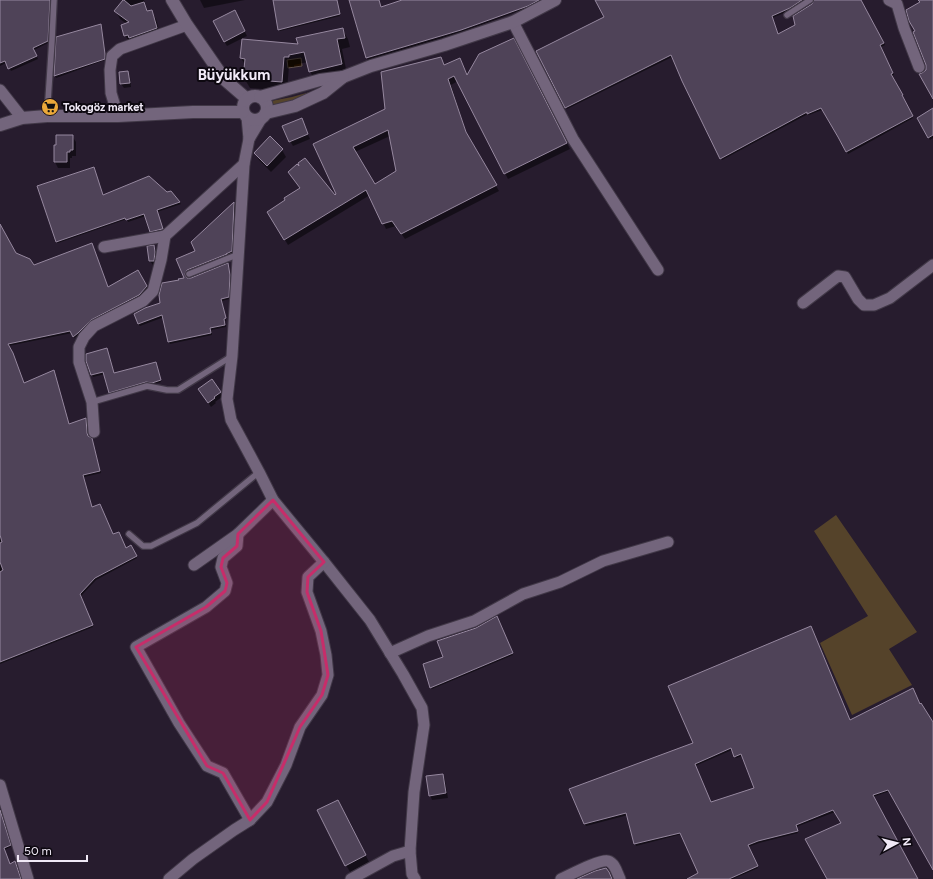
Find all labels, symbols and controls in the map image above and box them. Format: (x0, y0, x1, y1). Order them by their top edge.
district label: Büyükkum (198, 66, 270, 84)
supermarket icon: Tokogöz market (40, 97, 60, 117)
place label: Tokogöz market (63, 101, 144, 114)
north arrow (877, 823, 917, 863)
scale bar (18, 837, 87, 863)
text: N (899, 837, 913, 847)
text: 50 m (24, 844, 52, 858)

